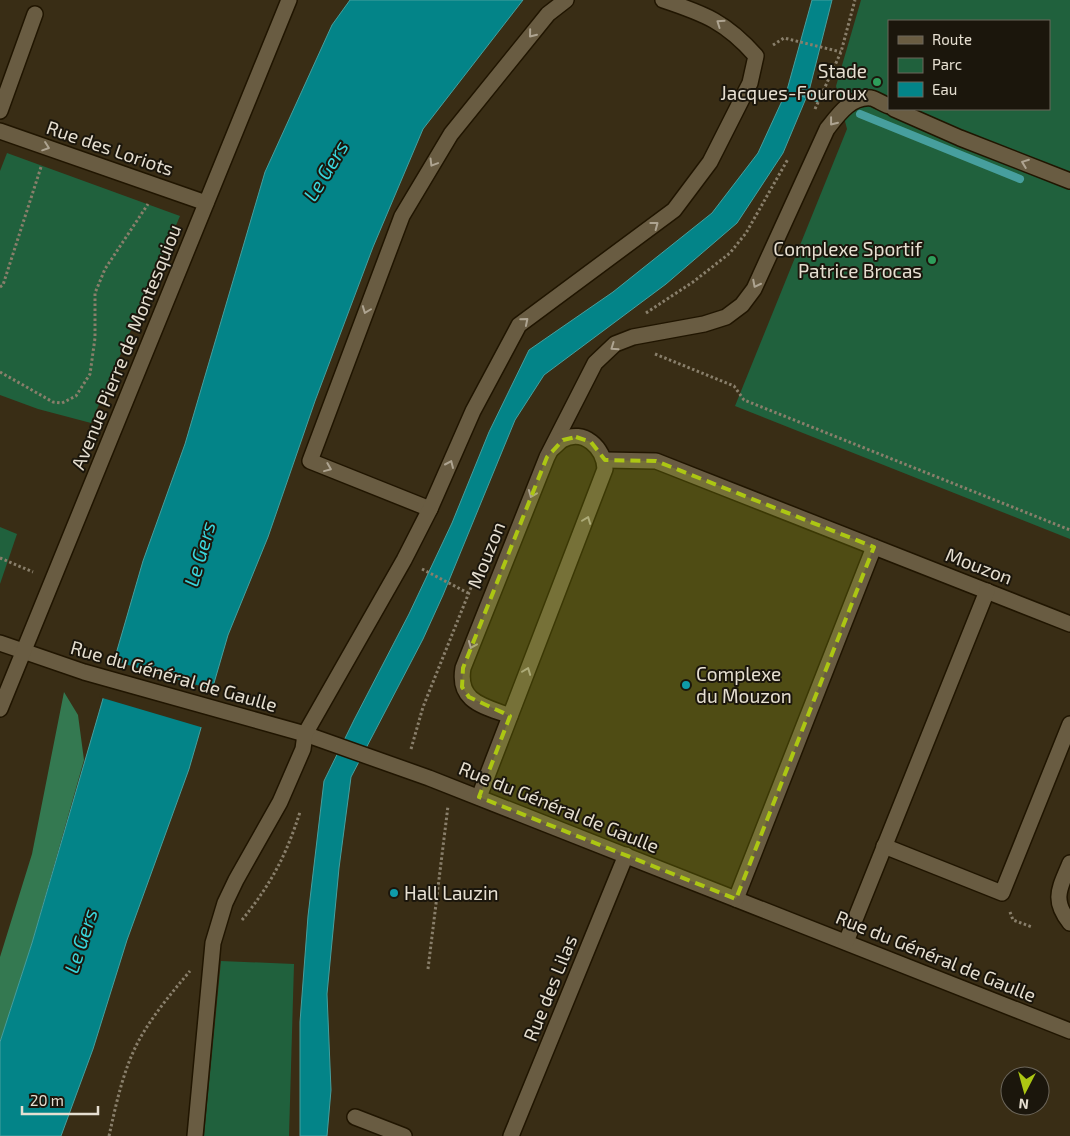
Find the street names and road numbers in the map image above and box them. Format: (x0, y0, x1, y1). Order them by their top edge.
street label: Rue des Loriots (44, 115, 177, 180)
street label: Avenue Pierre de Montesquiou (66, 221, 185, 473)
street label: Mouzon (462, 518, 509, 591)
street label: Mouzon (942, 542, 1016, 589)
street label: Rue du Général de Gaulle (68, 635, 280, 716)
street label: Rue du Général de Gaulle (456, 756, 663, 857)
street label: Rue du Général de Gaulle (833, 905, 1040, 1006)
street label: Rue des Lilas (518, 931, 581, 1044)

